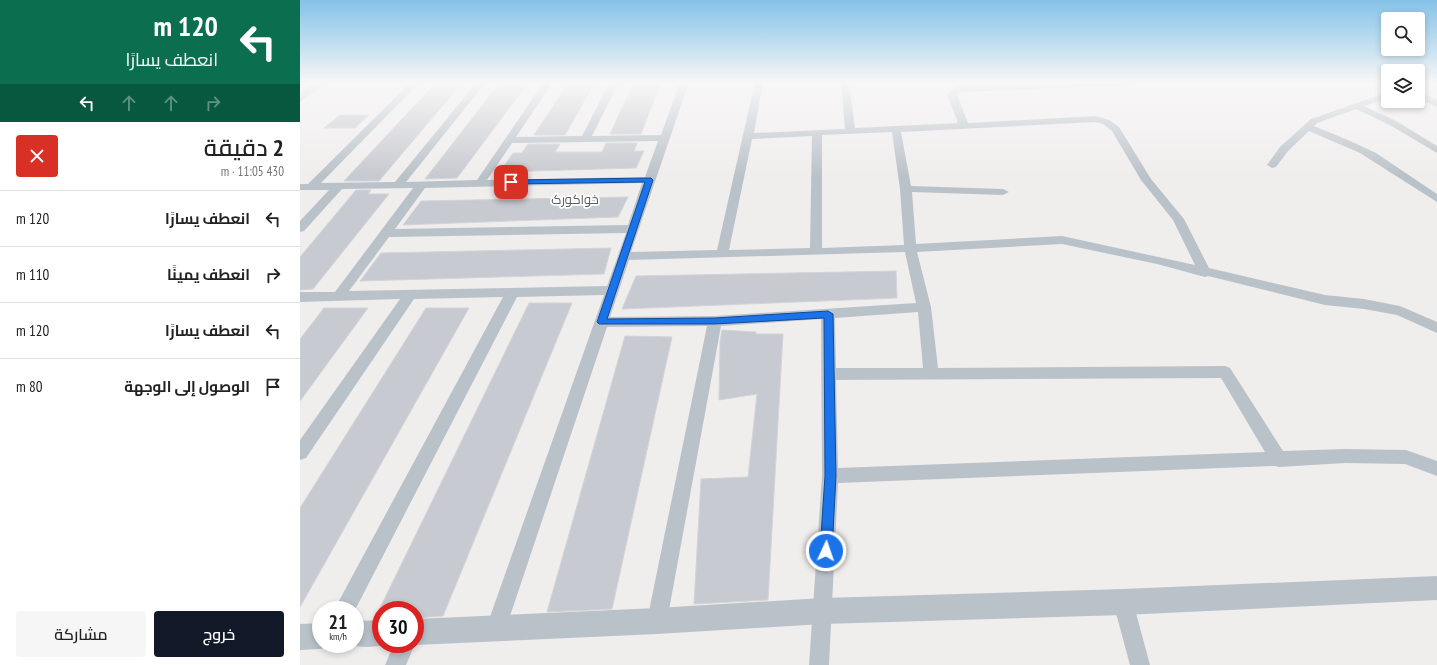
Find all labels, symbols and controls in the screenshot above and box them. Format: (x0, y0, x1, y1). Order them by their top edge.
text: 120 m (154, 7, 218, 44)
map controls (1381, 12, 1425, 108)
button: search (1381, 12, 1425, 56)
icon: left (232, 16, 284, 68)
text: انعطف يسارًا (125, 48, 218, 71)
button: layers (1381, 64, 1425, 108)
icon: left (76, 92, 98, 114)
icon: ahead (118, 92, 140, 114)
icon: ahead (160, 92, 182, 114)
icon: right (202, 92, 224, 114)
text: 2 دقيقة (204, 132, 284, 163)
button: close (16, 135, 58, 177)
text: 430 m · 11:05 (221, 163, 284, 180)
pin (494, 165, 528, 199)
icon: arrive (500, 171, 522, 193)
district label: خواکورک (551, 191, 599, 208)
icon: left (262, 208, 284, 230)
text: 120 m (16, 209, 49, 228)
text: انعطف يسارًا (165, 209, 250, 228)
icon: right (262, 264, 284, 286)
text: 110 m (16, 265, 49, 284)
text: انعطف يمينًا (167, 265, 250, 284)
icon: left (262, 320, 284, 342)
text: 120 m (16, 321, 49, 340)
text: انعطف يسارًا (165, 321, 250, 340)
icon: arrive (262, 376, 284, 398)
text: 80 m (16, 377, 42, 396)
text: الوصول إلى الوجهة (124, 377, 250, 396)
position arrow (805, 530, 847, 572)
speed limit sign: 30 (372, 601, 424, 653)
text: 21 (328, 609, 348, 635)
button: مشاركة (16, 611, 146, 657)
button: خروج (154, 611, 284, 657)
text: km/h (329, 630, 347, 643)

